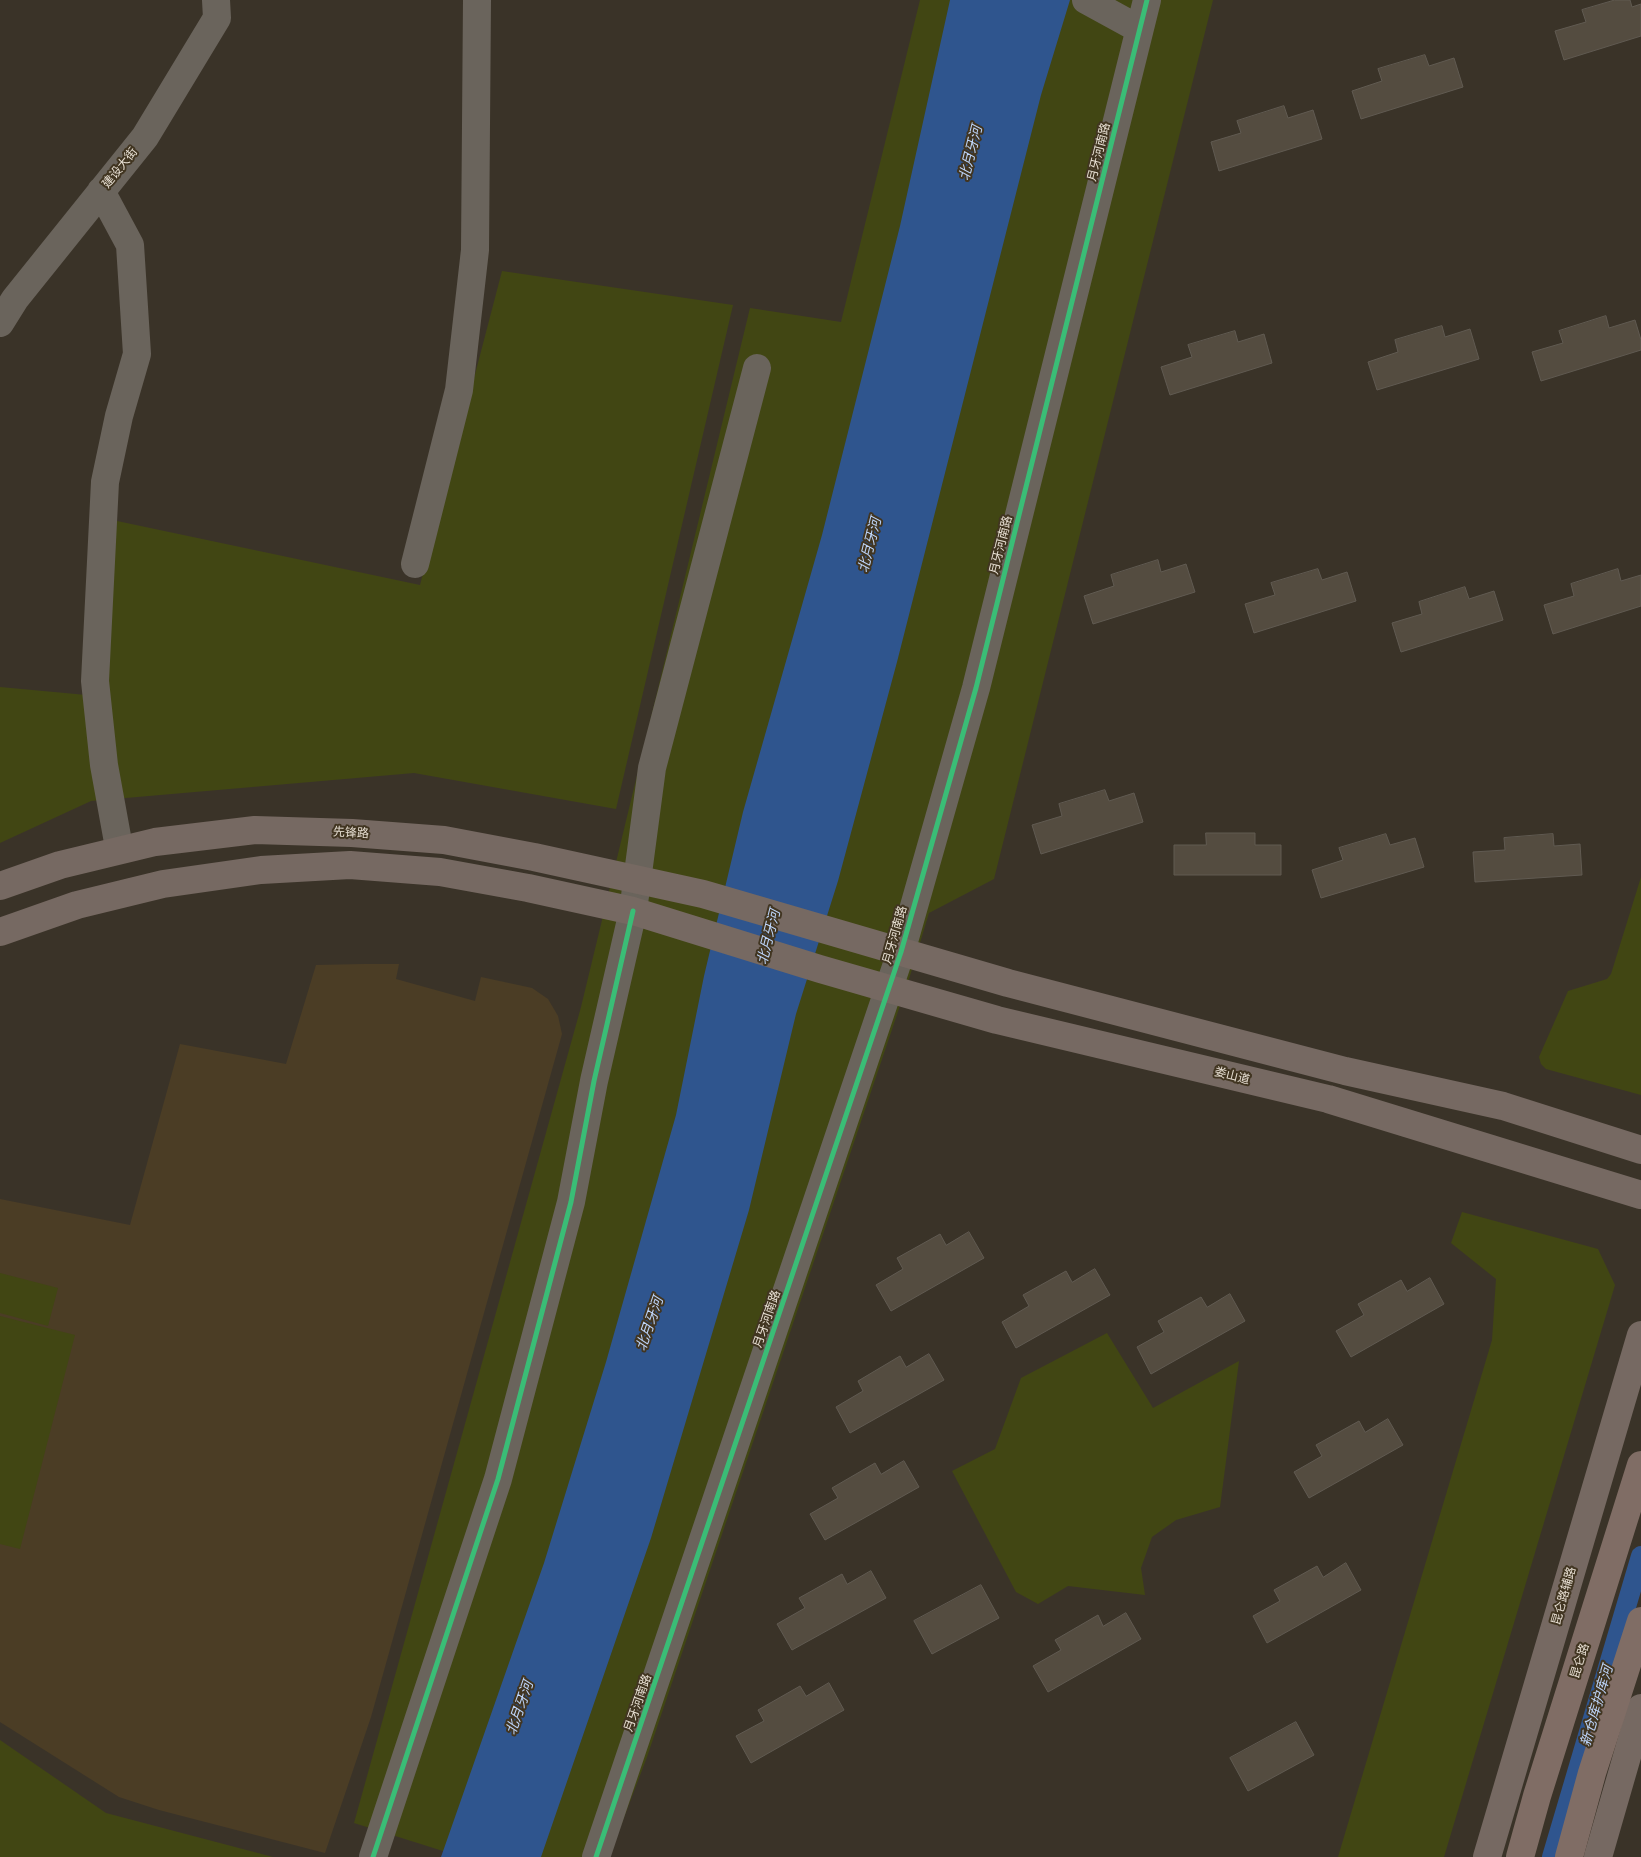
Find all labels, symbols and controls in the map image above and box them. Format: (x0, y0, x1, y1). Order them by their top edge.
street label: 月牙河南路 (1085, 121, 1113, 183)
water label: 北月牙河 (956, 124, 986, 182)
street label: 建设大街 (99, 145, 141, 191)
street label: 月牙河南路 (987, 514, 1015, 576)
water label: 北月牙河 (855, 516, 885, 574)
street label: 先锋路 (333, 825, 369, 841)
street label: 月牙河南路 (880, 904, 910, 966)
water label: 北月牙河 (754, 908, 784, 966)
street label: 娄山道 (1213, 1065, 1251, 1087)
street label: 月牙河南路 (750, 1288, 784, 1350)
water label: 北月牙河 (633, 1295, 667, 1353)
street label: 昆仑路辅路 (1549, 1565, 1579, 1627)
street label: 昆仑路 (1568, 1642, 1592, 1680)
water label: 新仓库护库河 (1577, 1663, 1617, 1749)
street label: 月牙河南路 (621, 1672, 655, 1734)
water label: 北月牙河 (503, 1679, 537, 1737)

